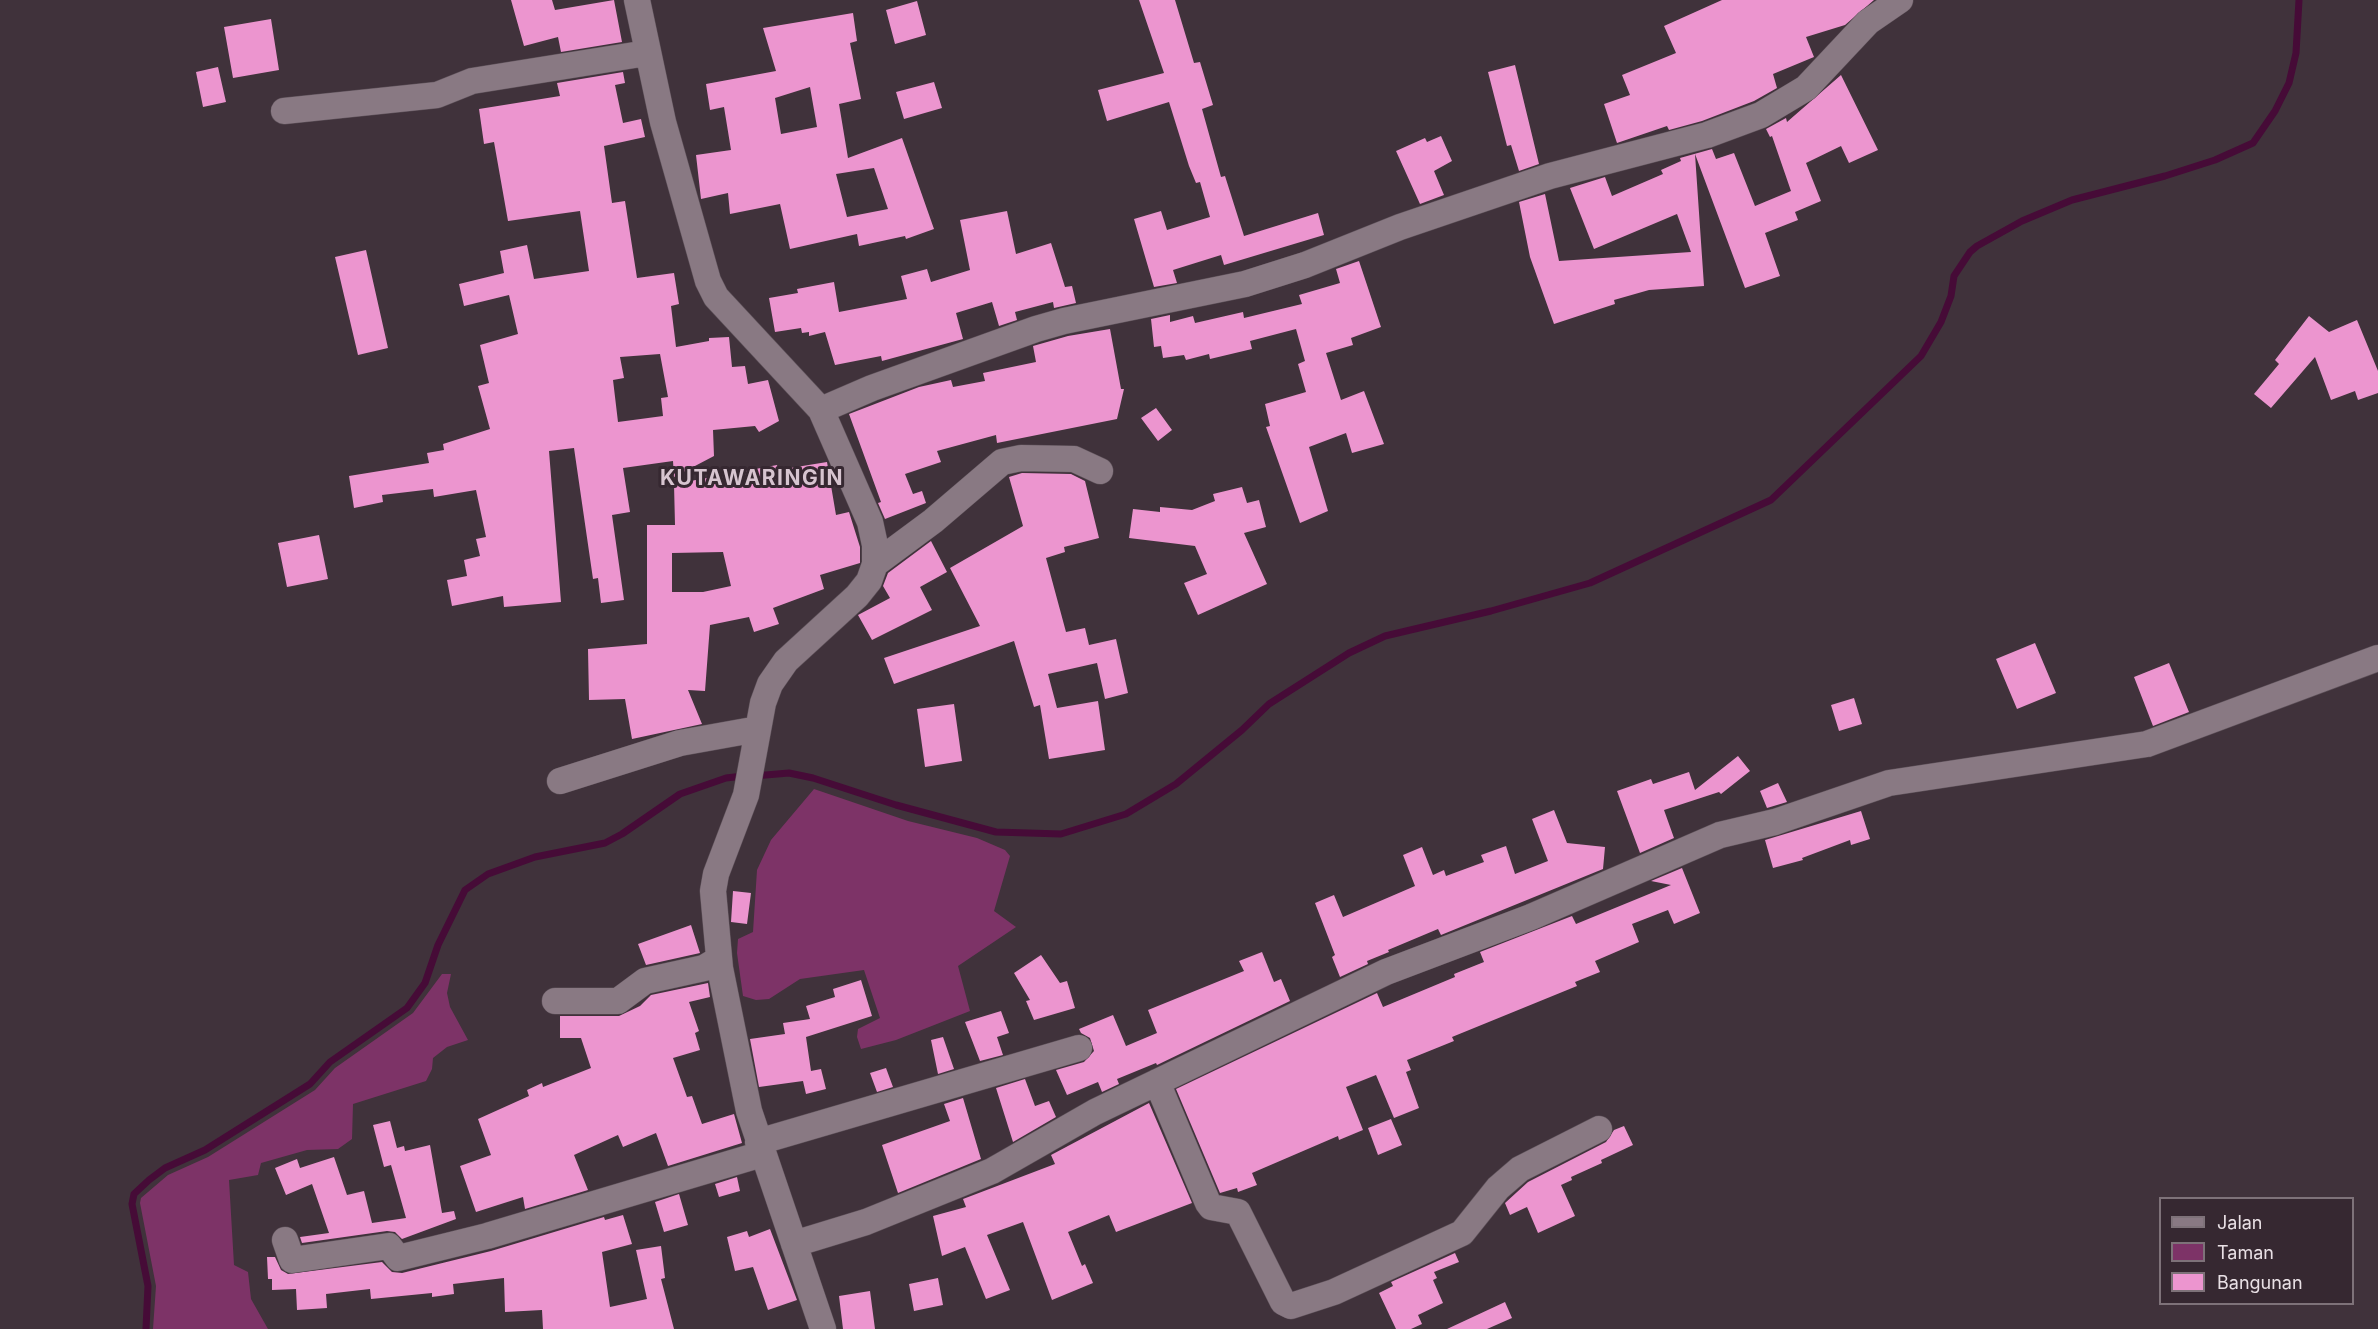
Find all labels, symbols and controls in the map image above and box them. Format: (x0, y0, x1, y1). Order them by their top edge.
district label: KUTAWARINGIN (660, 466, 844, 492)
legend (2159, 1197, 2354, 1305)
text: Jalan (2217, 1212, 2262, 1233)
text: Taman (2217, 1242, 2274, 1263)
text: Bangunan (2217, 1272, 2303, 1293)

